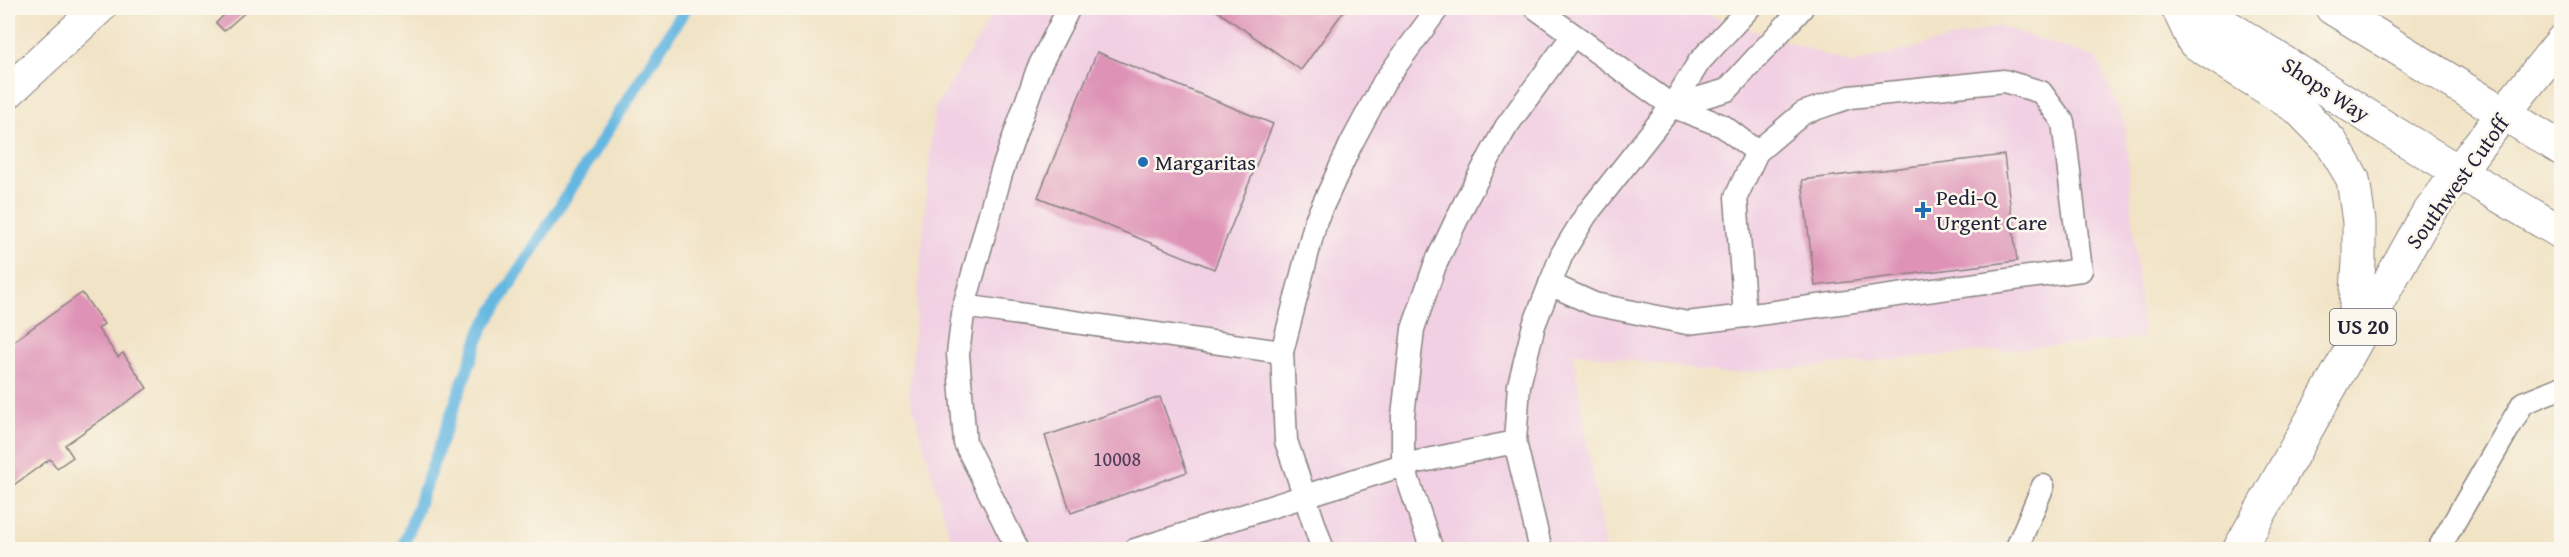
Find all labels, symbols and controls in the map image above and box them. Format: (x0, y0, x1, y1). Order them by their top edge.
street label: Shops Way (2276, 49, 2376, 129)
street label: Southwest Cutoff (2398, 106, 2518, 255)
place label: Margaritas (1155, 146, 1256, 178)
marker: Margaritas (1136, 155, 1150, 169)
place label: Pedi-Q Urgent Care (1936, 181, 2047, 238)
marker: Pedi-Q Urgent Care (1914, 201, 1932, 219)
road number: US 20 (2330, 309, 2396, 345)
house number: 10008 (1093, 444, 1141, 473)

